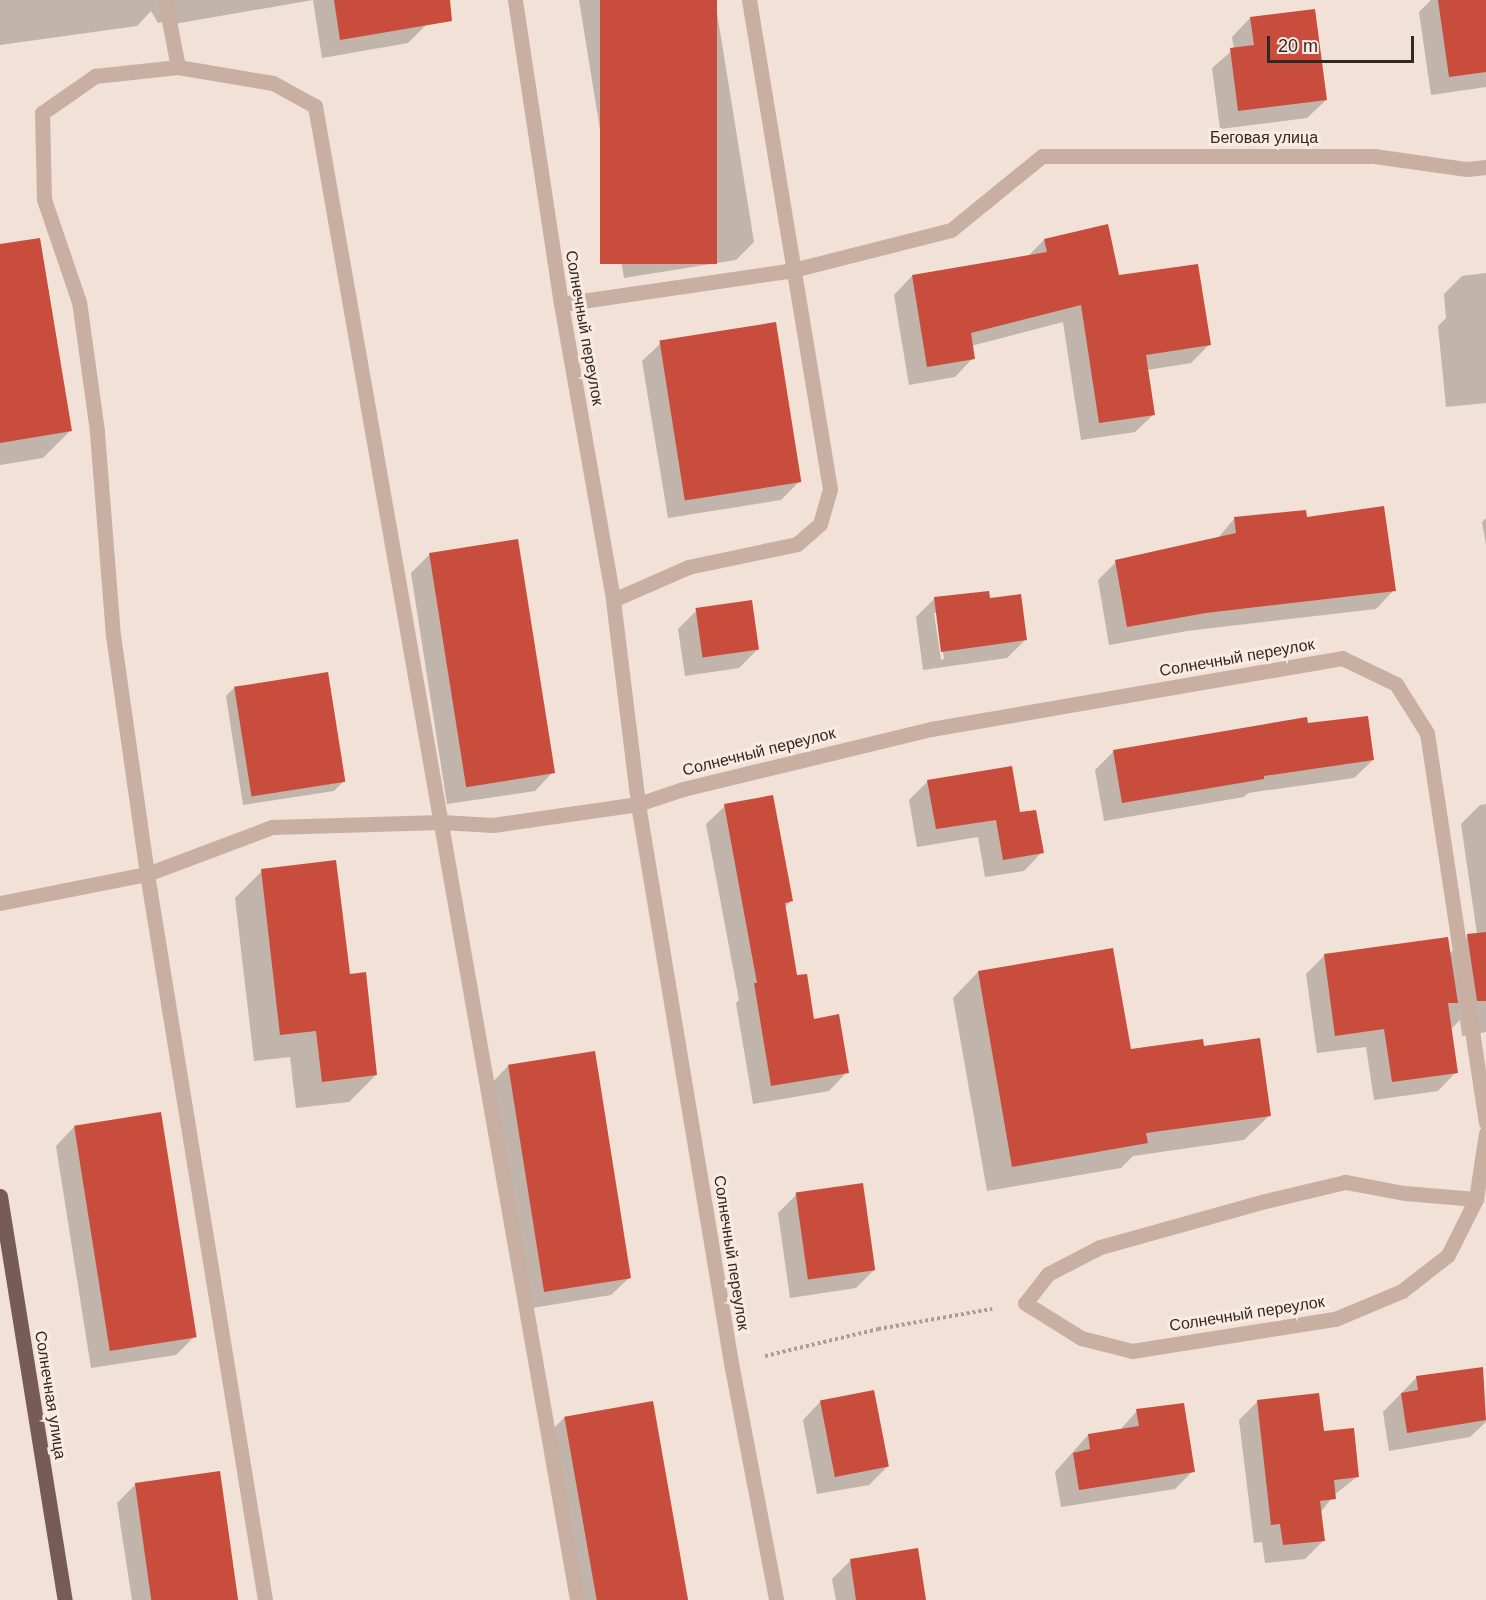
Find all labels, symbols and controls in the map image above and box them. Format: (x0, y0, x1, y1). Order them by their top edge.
scale bar (1270, 24, 1417, 62)
text: 20 m (1278, 36, 1318, 56)
street label: Беговая улица (1210, 128, 1318, 148)
street label: Солнечный переулок (561, 249, 607, 407)
street label: Солнечный переулок (1158, 635, 1316, 681)
street label: Солнечный переулок (681, 724, 837, 780)
street label: Солнечный переулок (709, 1174, 753, 1332)
street label: Солнечный переулок (1168, 1292, 1326, 1336)
street label: Солнечная улица (30, 1329, 70, 1461)

